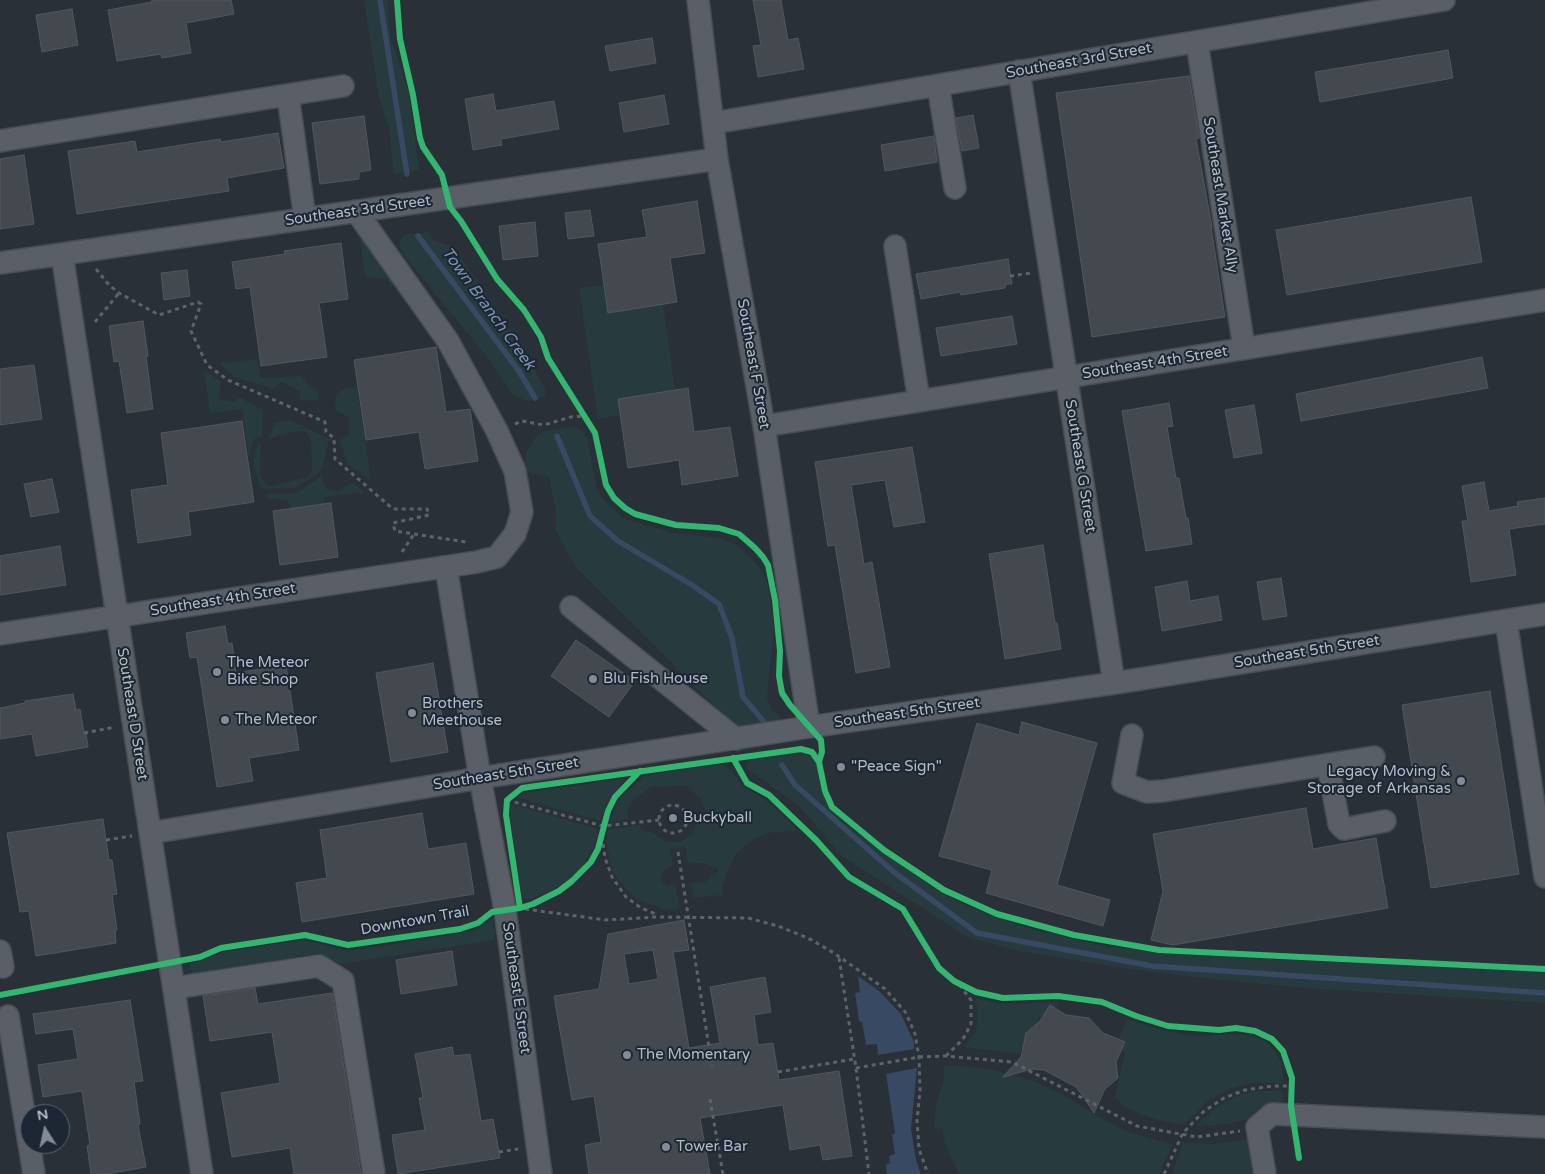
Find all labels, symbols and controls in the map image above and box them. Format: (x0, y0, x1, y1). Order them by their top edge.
street label: Southeast 3rd Street (1005, 39, 1153, 83)
street label: Southeast Market Ally (1199, 116, 1241, 274)
street label: Southeast 3rd Street (284, 192, 432, 230)
water label: Town Branch Creek (437, 244, 539, 374)
street label: Southeast F Street (733, 297, 773, 431)
street label: Southeast 4th Street (1081, 343, 1229, 383)
street label: Southeast G Street (1061, 398, 1099, 534)
street label: Southeast 4th Street (149, 580, 297, 620)
street label: Southeast 5th Street (1233, 632, 1381, 672)
street label: Southeast D Street (113, 646, 151, 782)
place label: The Meteor Bike Shop (227, 654, 309, 689)
marker: The Meteor Bike Shop (211, 666, 223, 678)
place label: Blu Fish House (603, 670, 708, 688)
marker: Blu Fish House (587, 673, 599, 685)
street label: Southeast 5th Street (833, 694, 981, 732)
place label: Brothers Meethouse (422, 695, 502, 730)
marker: Brothers Meethouse (406, 707, 418, 719)
place label: The Meteor (235, 711, 317, 729)
marker: The Meteor (219, 714, 231, 726)
street label: Southeast 5th Street (432, 754, 580, 794)
place label: "Peace Sign" (851, 758, 942, 776)
marker: "Peace Sign" (835, 761, 847, 773)
place label: Legacy Moving & Storage of Arkansas (1307, 763, 1451, 798)
marker: Legacy Moving & Storage of Arkansas (1455, 775, 1467, 787)
place label: Buckyball (683, 809, 752, 827)
marker: Buckyball (667, 812, 679, 824)
street label: Downtown Trail (359, 903, 471, 939)
street label: Southeast E Street (498, 921, 534, 1055)
place label: The Momentary (637, 1046, 750, 1064)
marker: The Momentary (621, 1049, 633, 1061)
north arrow (20, 1104, 70, 1154)
text: N (35, 1105, 49, 1124)
place label: Tower Bar (676, 1138, 748, 1156)
marker: Tower Bar (660, 1141, 672, 1153)

